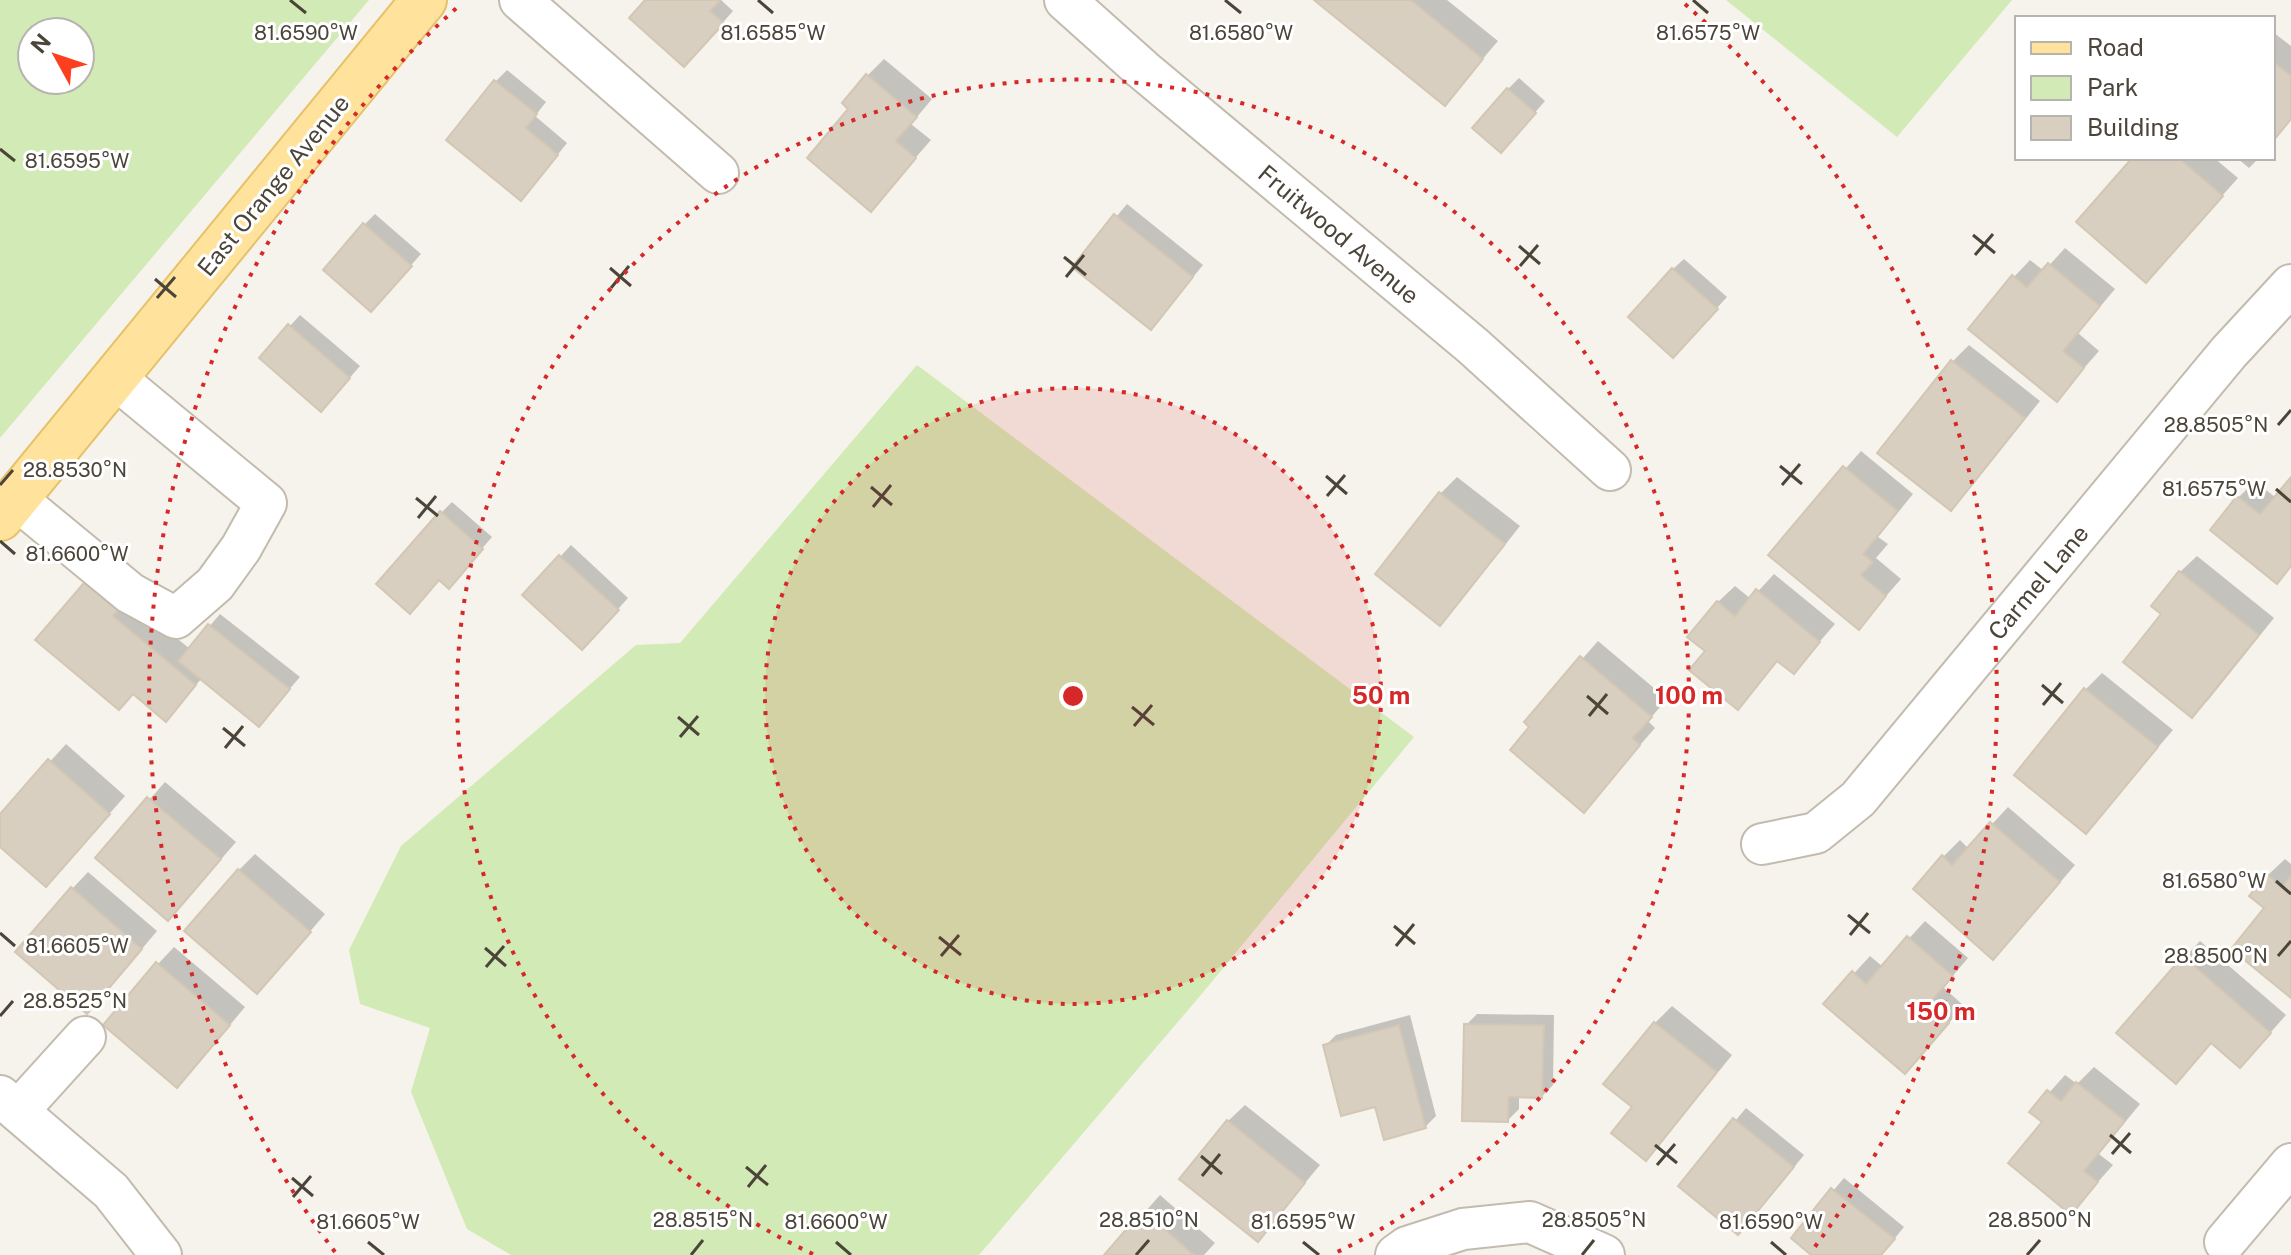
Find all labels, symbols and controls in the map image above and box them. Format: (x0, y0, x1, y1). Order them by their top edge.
north arrow (16, 16, 96, 96)
legend (2015, 16, 2275, 160)
text: 81.6590°W (254, 21, 358, 45)
text: 81.6585°W (721, 21, 825, 45)
text: 81.6580°W (1189, 21, 1293, 45)
text: 81.6575°W (1656, 21, 1760, 45)
text: N (25, 28, 56, 58)
text: Road (2087, 33, 2144, 61)
text: Park (2087, 73, 2138, 101)
street label: East Orange Avenue (191, 89, 355, 281)
text: Building (2087, 113, 2179, 141)
text: 81.6595°W (25, 149, 129, 173)
street label: Fruitwood Avenue (1253, 159, 1425, 309)
text: 28.8505°N (2164, 413, 2268, 437)
text: 28.8530°N (23, 458, 127, 482)
text: 81.6575°W (2162, 477, 2266, 501)
street label: Carmel Lane (1982, 519, 2094, 645)
text: 81.6600°W (26, 542, 128, 566)
text: 50 m (1352, 681, 1410, 709)
text: 100 m (1655, 681, 1723, 709)
centre of rings (1059, 682, 1087, 710)
text: 81.6580°W (2162, 869, 2266, 893)
text: 81.6605°W (25, 934, 129, 958)
text: 28.8500°N (2164, 944, 2268, 968)
text: 28.8525°N (23, 989, 127, 1013)
text: 150 m (1907, 997, 1975, 1025)
text: 28.8515°N (653, 1208, 753, 1232)
text: 28.8510°N (1099, 1208, 1199, 1232)
text: 28.8505°N (1542, 1208, 1646, 1232)
text: 28.8500°N (1988, 1208, 2092, 1232)
text: 81.6605°W (316, 1210, 420, 1234)
text: 81.6600°W (785, 1210, 887, 1234)
text: 81.6595°W (1251, 1210, 1355, 1234)
text: 81.6590°W (1719, 1210, 1823, 1234)

